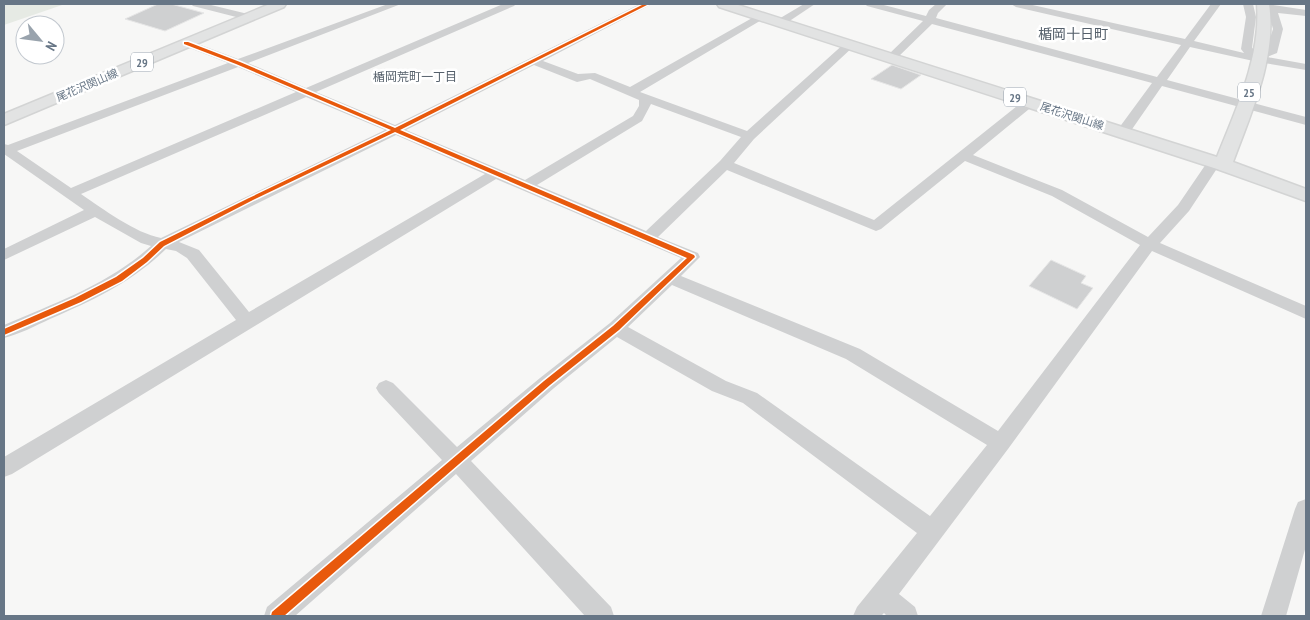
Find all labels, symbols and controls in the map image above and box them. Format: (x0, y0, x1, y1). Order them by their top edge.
north arrow (15, 15, 65, 65)
district label: 楯岡十日町 (1038, 25, 1108, 43)
text: N (42, 39, 61, 54)
road number: 29 (131, 52, 153, 72)
street label: 尾花沢関山線 (54, 66, 120, 104)
district label: 楯岡荒町一丁目 (373, 69, 457, 84)
road number: 25 (1238, 82, 1260, 101)
road number: 29 (1004, 88, 1026, 106)
street label: 尾花沢関山線 (1038, 99, 1106, 133)

